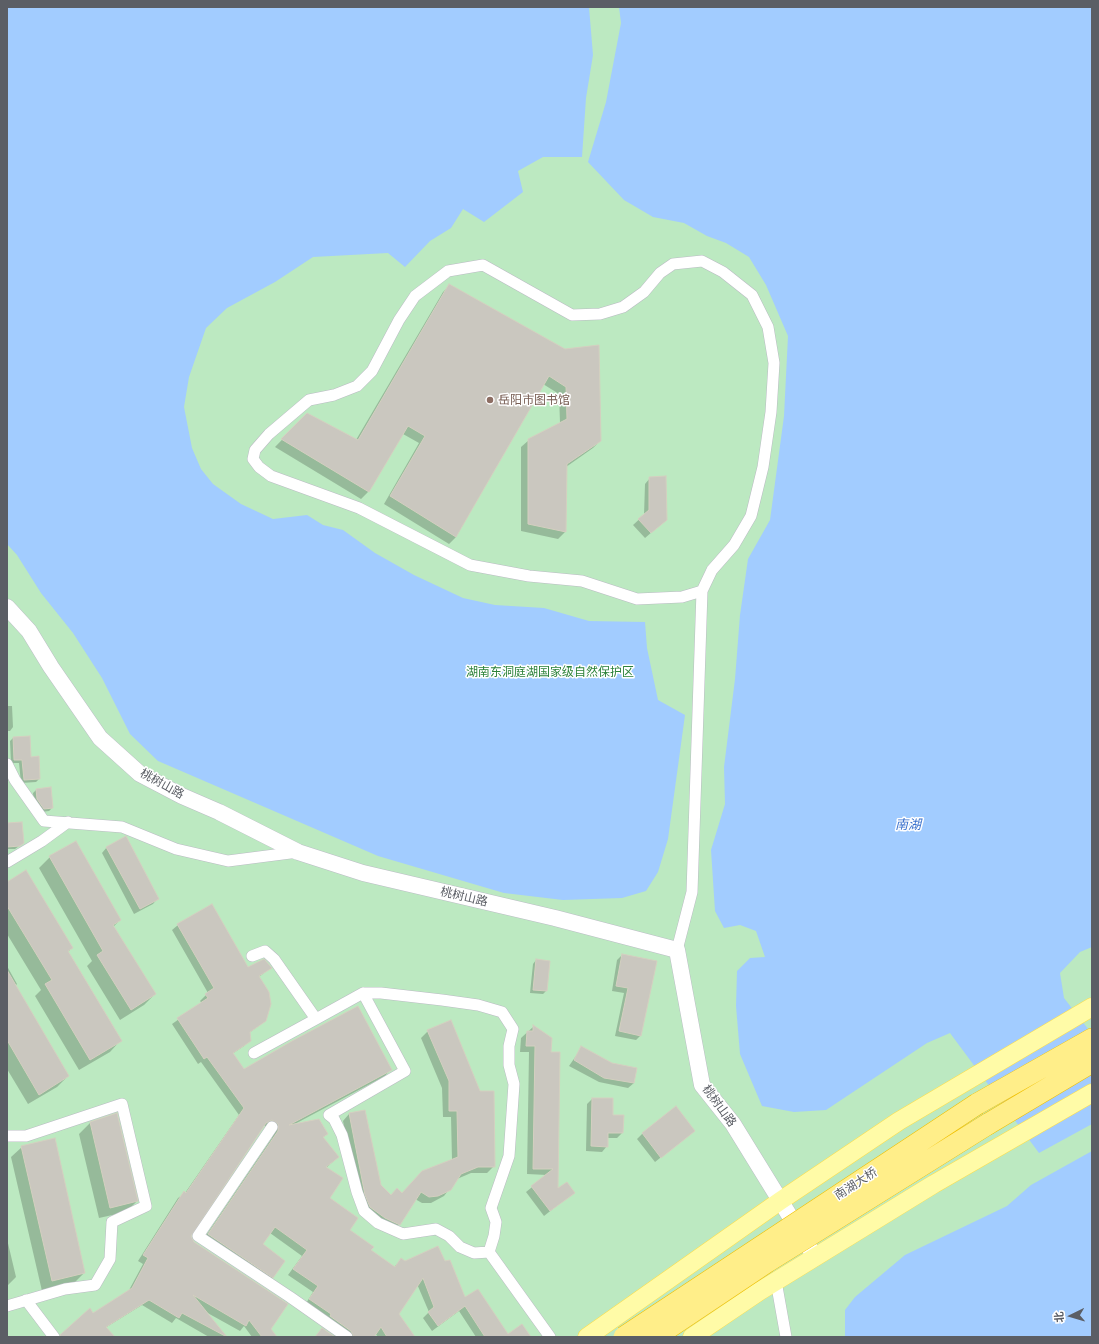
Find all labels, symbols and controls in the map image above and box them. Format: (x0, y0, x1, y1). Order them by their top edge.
place label: 岳阳市图书馆 (498, 393, 570, 407)
marker: 岳阳市图书馆 (485, 395, 495, 405)
park label: 湖南东洞庭湖国家级自然保护区 (466, 665, 634, 679)
street label: 桃树山路 (138, 766, 186, 802)
water label: 南湖 (895, 817, 921, 833)
street label: 桃树山路 (439, 885, 489, 909)
street label: 桃树山路 (699, 1082, 739, 1130)
street label: 南湖大桥 (832, 1165, 880, 1203)
north arrow (1051, 1296, 1091, 1336)
text: 北 (1052, 1311, 1066, 1323)

